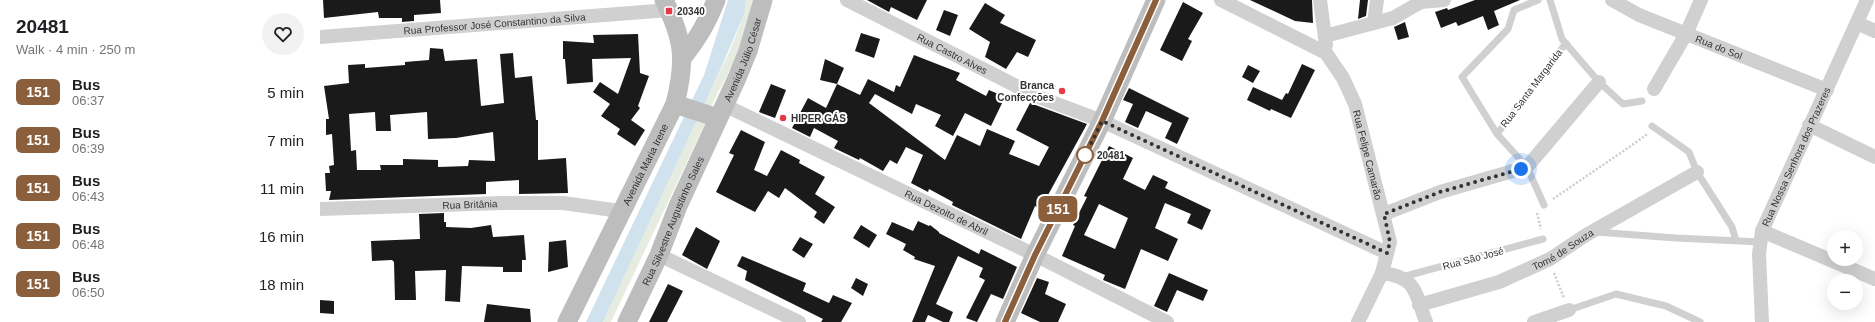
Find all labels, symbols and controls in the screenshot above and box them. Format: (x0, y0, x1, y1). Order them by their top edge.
marker: 20340 (664, 6, 674, 16)
place label: 20340 (677, 6, 705, 17)
street label: Rua Professor José Constantino da Silva (403, 11, 586, 37)
button: heart (262, 13, 304, 55)
text: 20481 (16, 16, 69, 37)
street label: Avenida Júlio César (722, 16, 764, 103)
street label: Rua Castro Alves (915, 31, 989, 76)
street label: Rua do Sol (1694, 33, 1744, 62)
text: Walk · 4 min · 250 m (16, 42, 135, 57)
street label: Rua Santa Margarida (1498, 47, 1565, 130)
text: Bus (72, 76, 100, 93)
place label: Branca Confecções (997, 80, 1054, 103)
text: 151 (26, 84, 50, 100)
text: 5 min (267, 84, 304, 101)
street label: Rua Nossa Senhora dos Prazeres (1760, 85, 1833, 228)
marker: Branca Confecções (1057, 86, 1067, 96)
text: 06:37 (72, 93, 105, 108)
street label: Rua Felipe Camarão (1351, 109, 1384, 202)
place label: HIPER GÁS (791, 112, 846, 124)
marker: HIPER GÁS (778, 113, 788, 123)
street label: Avenida Maria Irene (621, 122, 671, 207)
text: Bus (72, 124, 100, 141)
text: 151 (26, 132, 50, 148)
text: 7 min (267, 132, 304, 149)
text: 06:39 (72, 141, 105, 156)
marker: 20481 (1076, 146, 1094, 164)
place label: 20481 (1097, 150, 1125, 161)
street label: Rua Silvestre Augustinho Sales (640, 155, 706, 287)
your location (1511, 159, 1531, 179)
text: Bus (72, 172, 100, 189)
text: 151 (26, 180, 50, 196)
text: 11 min (260, 180, 304, 197)
street label: Rua Dezoito de Abril (903, 188, 990, 238)
text: 06:43 (72, 189, 105, 204)
line badge: 151 (1035, 196, 1081, 222)
street label: Rua Britânia (442, 198, 498, 211)
text: 151 (1046, 201, 1070, 217)
text: Bus (72, 220, 100, 237)
street label: Tomé de Souza (1531, 227, 1596, 272)
text: 151 (26, 228, 50, 244)
text: 16 min (259, 228, 304, 245)
map controls (1827, 230, 1863, 310)
button: + (1827, 230, 1863, 266)
text: 06:48 (72, 237, 105, 252)
street label: Rua São José (1441, 245, 1505, 272)
text: Bus (72, 268, 100, 285)
button: − (1827, 274, 1863, 310)
text: 151 (26, 276, 50, 292)
text: 18 min (259, 276, 304, 293)
text: 06:50 (72, 285, 105, 300)

